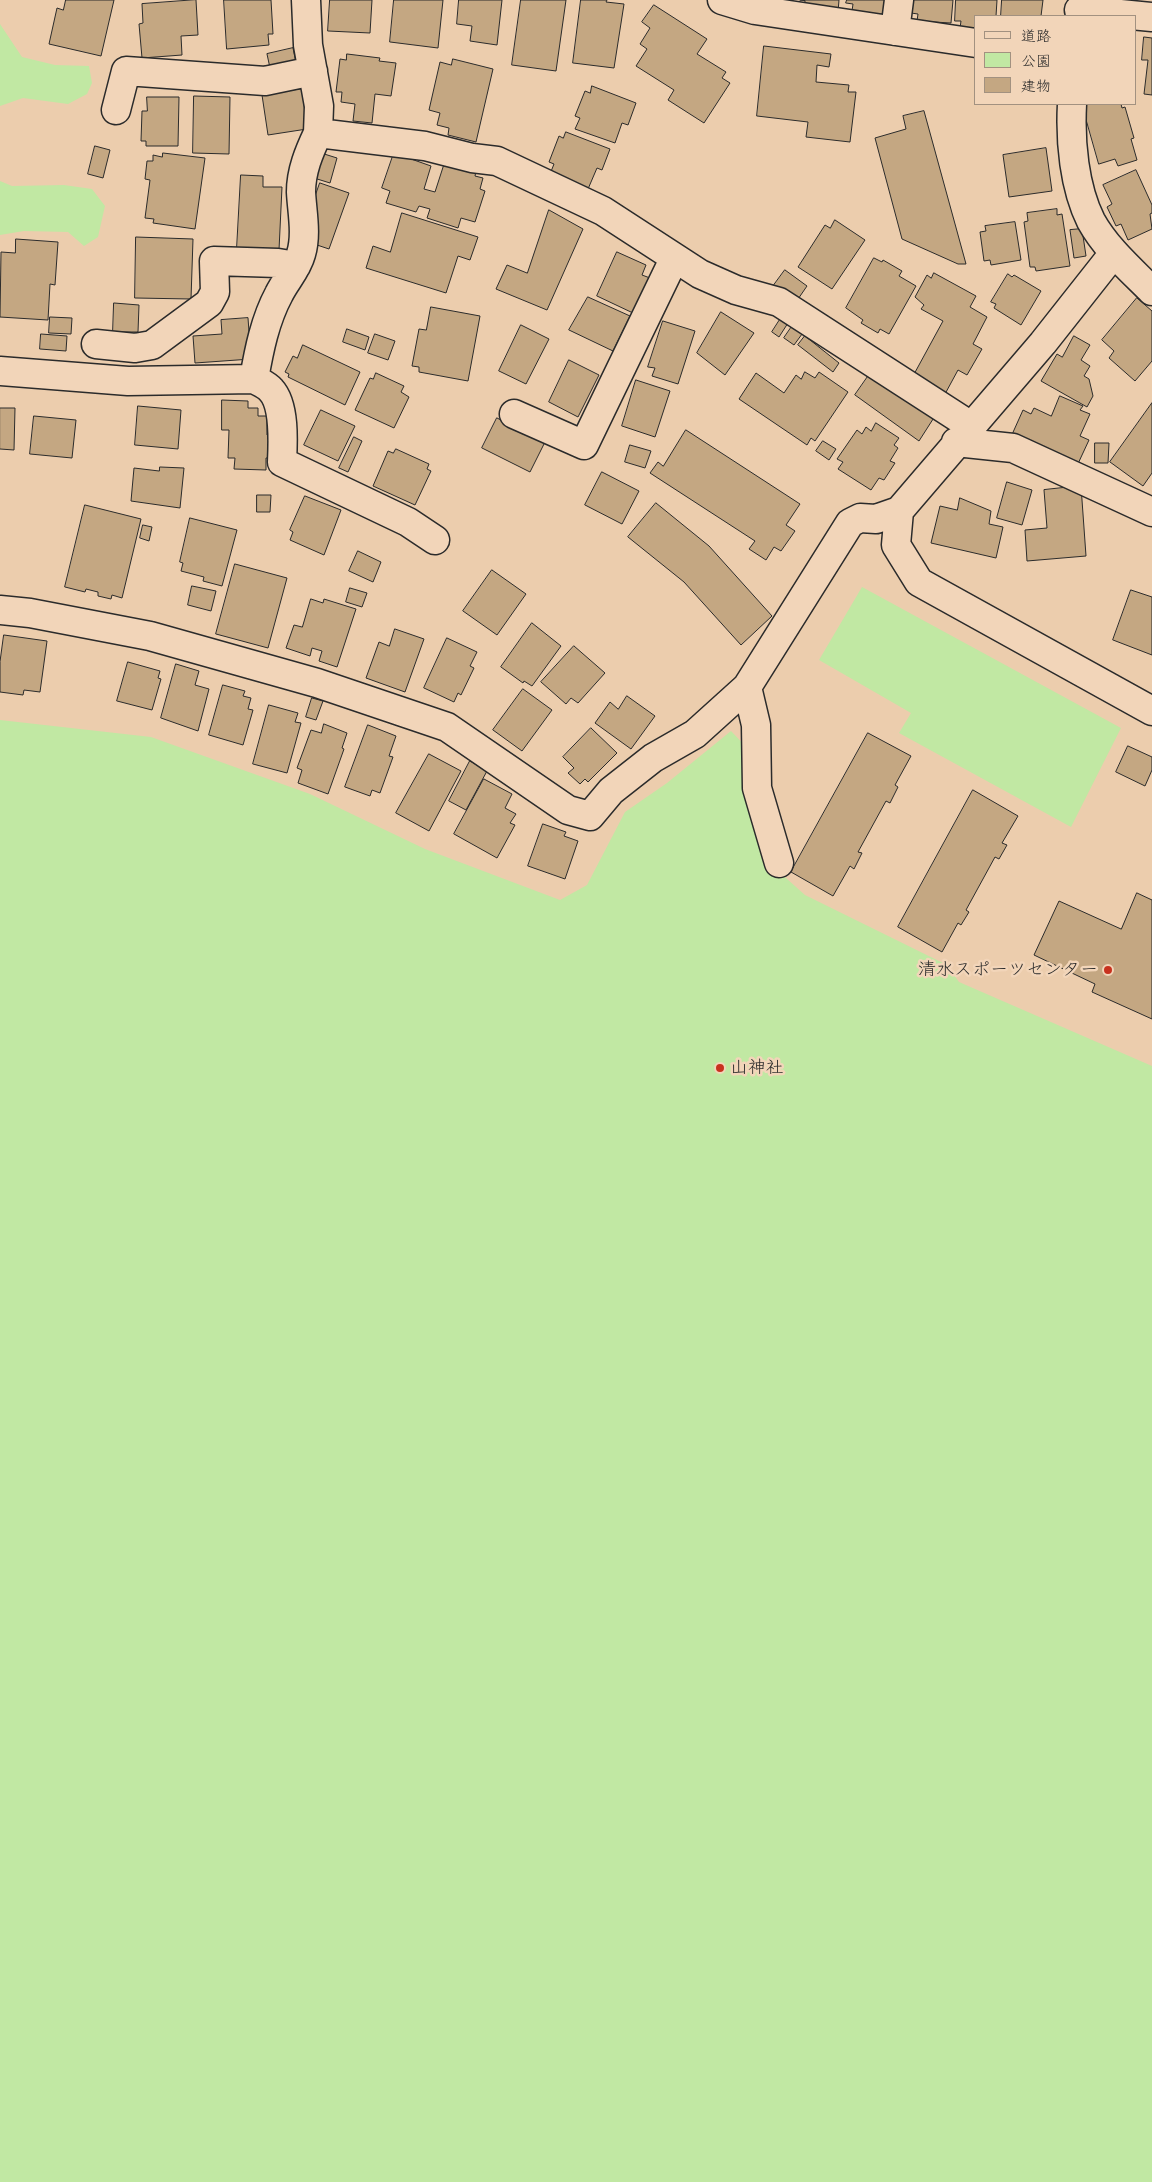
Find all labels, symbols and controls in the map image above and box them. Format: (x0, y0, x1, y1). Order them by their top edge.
legend (974, 15, 1137, 105)
text: 道路 (1021, 25, 1051, 46)
text: 公園 (1021, 50, 1051, 71)
text: 建物 (1021, 75, 1051, 96)
place label: 清水スポーツセンター (918, 959, 1098, 981)
marker: 清水スポーツセンター (1102, 964, 1114, 976)
place label: 山神社 (730, 1057, 784, 1079)
marker: 山神社 (714, 1062, 726, 1074)

